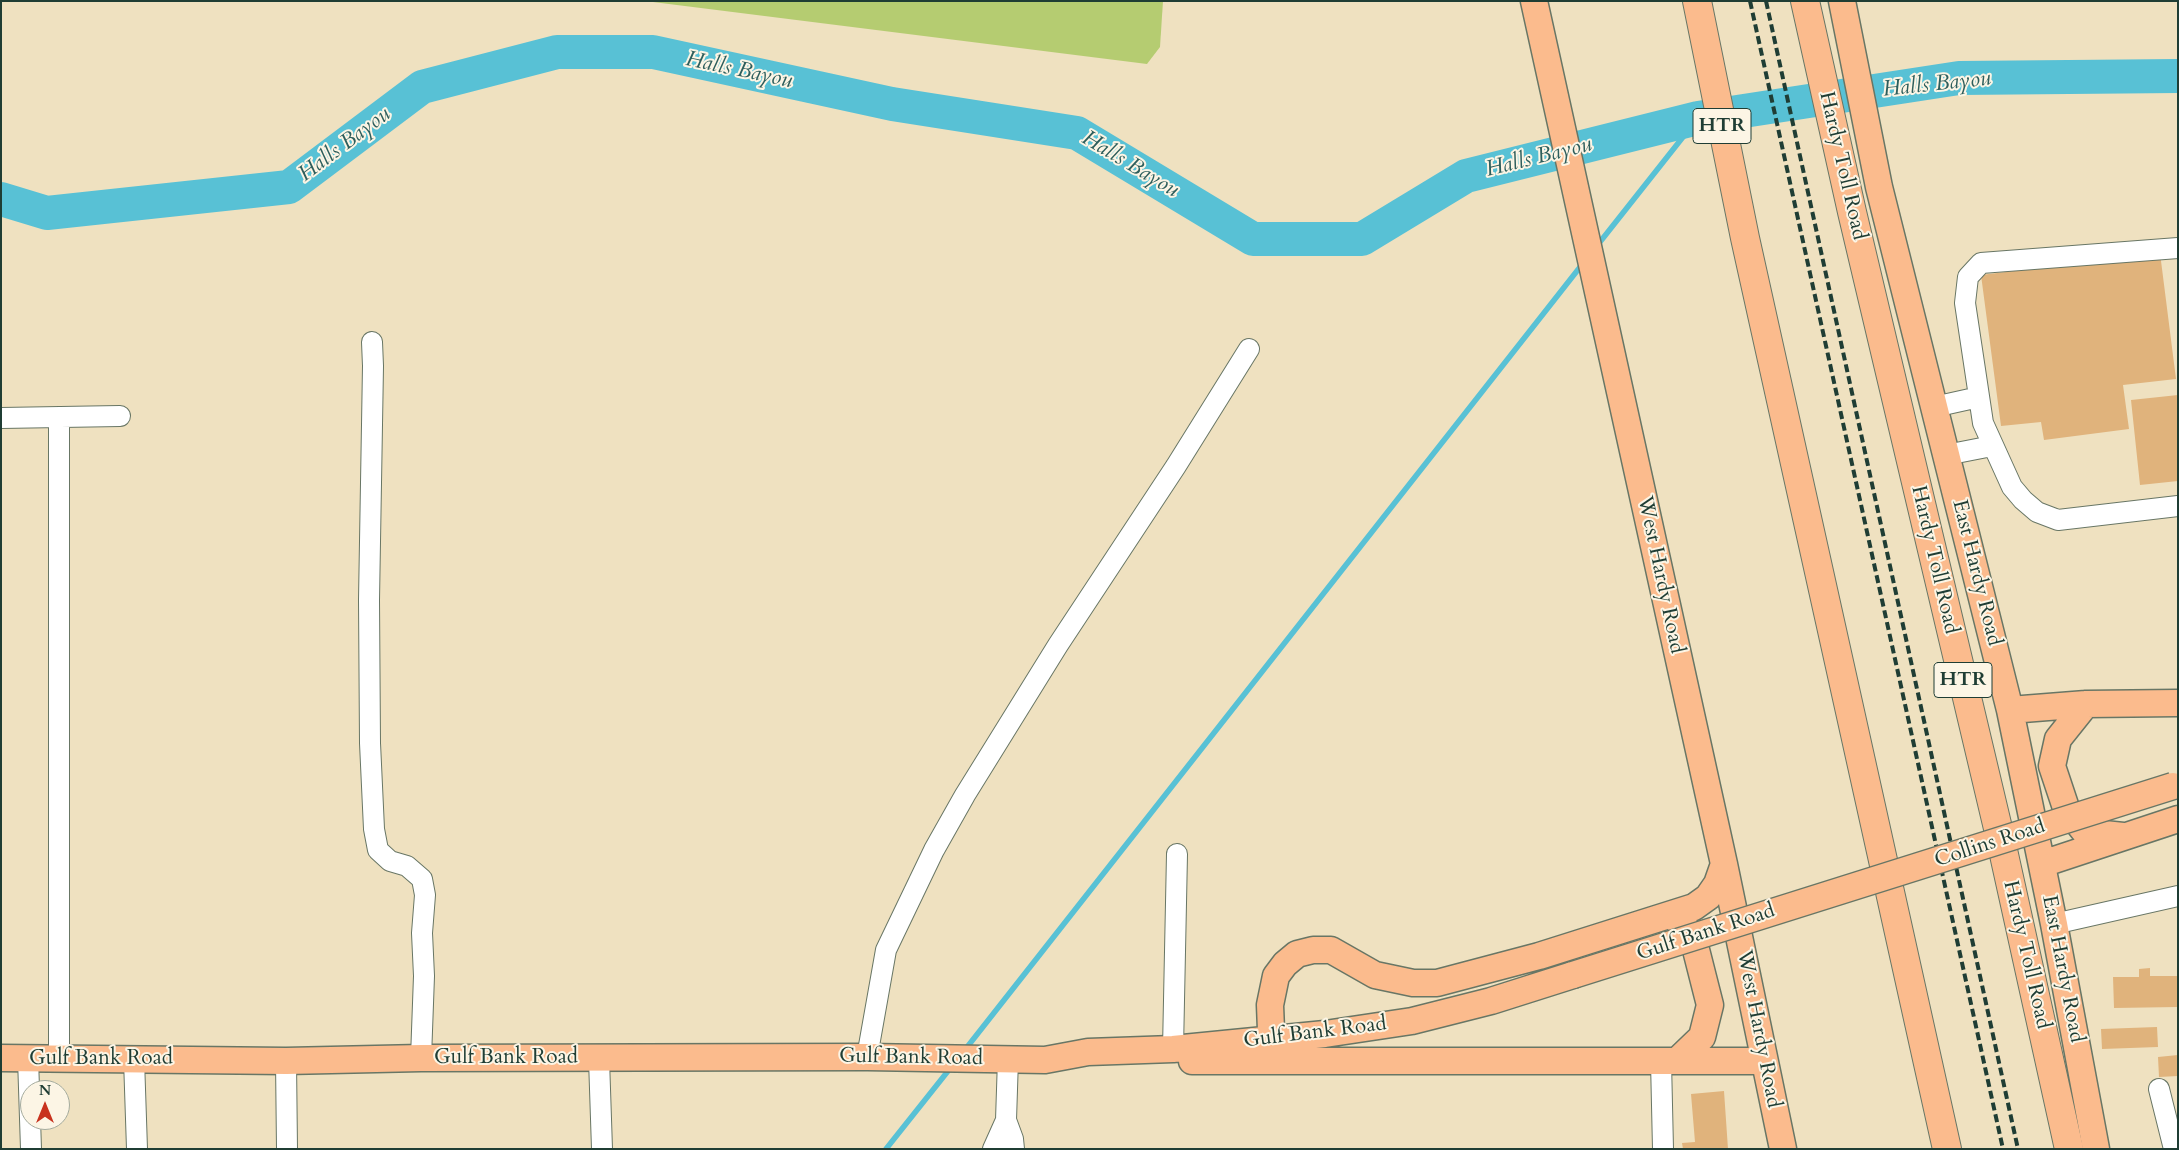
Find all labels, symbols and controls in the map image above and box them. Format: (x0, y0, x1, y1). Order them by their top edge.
water label: Halls Bayou (683, 47, 795, 95)
water label: Halls Bayou (1882, 66, 1992, 104)
street label: Hardy Toll Road (1813, 89, 1871, 243)
water label: Halls Bayou (294, 102, 396, 188)
road number: HTR (1693, 108, 1751, 144)
water label: Halls Bayou (1077, 126, 1183, 204)
water label: Halls Bayou (1483, 132, 1595, 184)
street label: Hardy Toll Road (1905, 483, 1963, 637)
street label: West Hardy Road (1631, 494, 1689, 656)
street label: East Hardy Road (1946, 497, 2006, 649)
road number: HTR (1934, 662, 1992, 698)
street label: Collins Road (1932, 814, 2048, 874)
street label: Hardy Toll Road (1997, 878, 2055, 1032)
street label: East Hardy Road (2035, 893, 2089, 1045)
street label: Gulf Bank Road (1634, 899, 1778, 967)
street label: West Hardy Road (1730, 948, 1786, 1110)
street label: Gulf Bank Road (1242, 1012, 1388, 1054)
street label: Gulf Bank Road (839, 1044, 983, 1072)
street label: Gulf Bank Road (434, 1045, 578, 1071)
street label: Gulf Bank Road (29, 1046, 173, 1072)
north arrow (20, 1080, 70, 1130)
text: N (39, 1081, 51, 1100)

